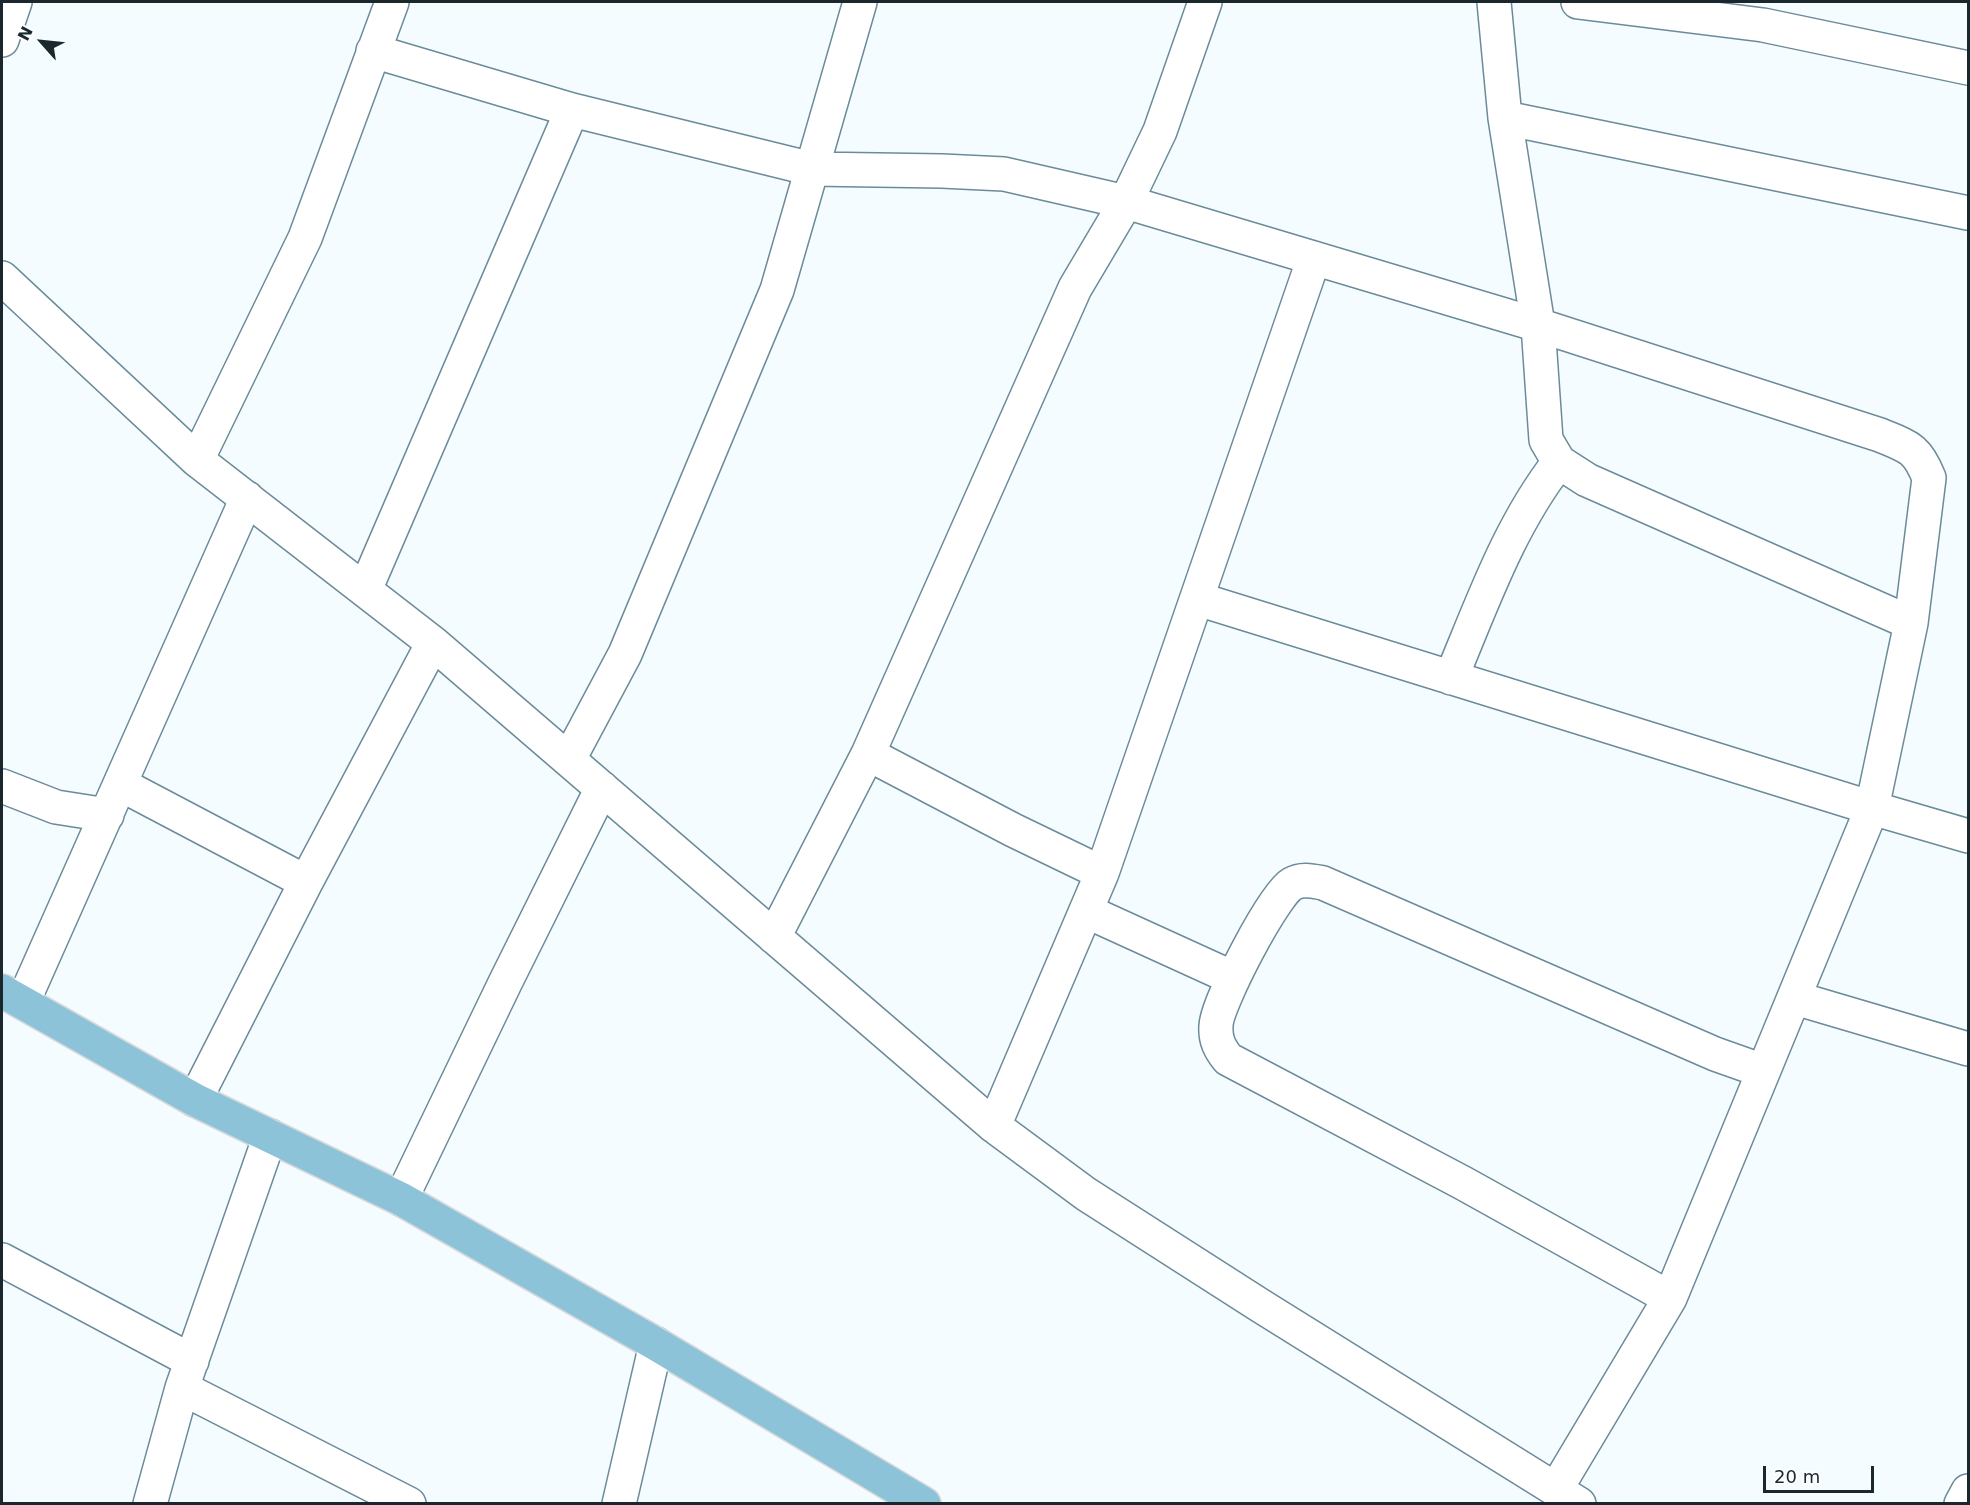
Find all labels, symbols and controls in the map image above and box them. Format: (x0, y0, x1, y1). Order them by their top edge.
north arrow (12, 12, 72, 72)
text: N (14, 23, 37, 44)
scale bar (1766, 1454, 1877, 1492)
text: 20 m (1774, 1466, 1820, 1487)

